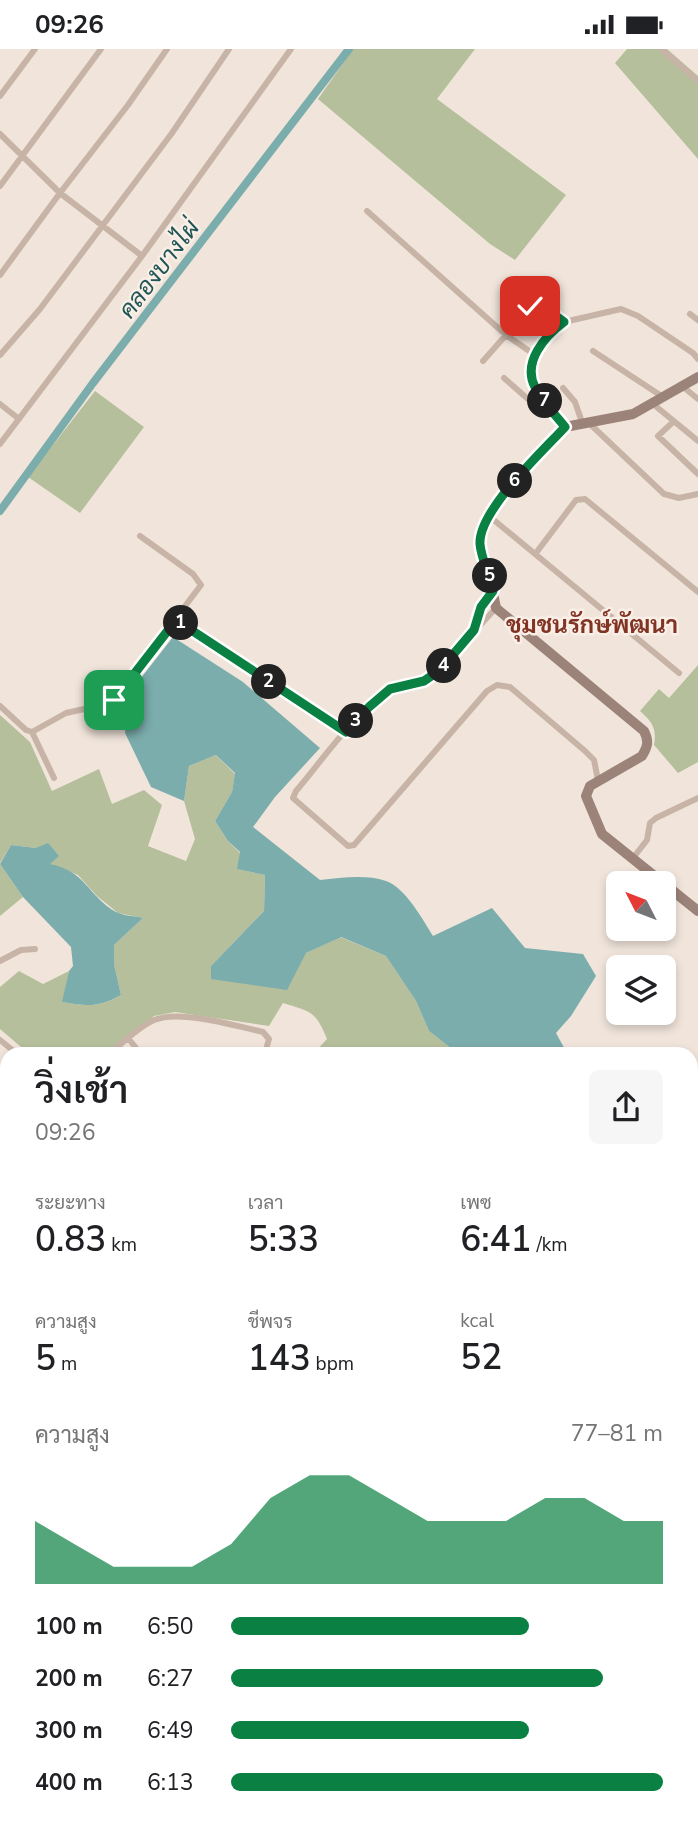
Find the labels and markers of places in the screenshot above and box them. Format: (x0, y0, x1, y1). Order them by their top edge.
pin (500, 276, 560, 336)
pin: 7 (528, 383, 562, 419)
pin: 6 (498, 463, 532, 499)
pin: 5 (472, 559, 508, 593)
pin: 1 (164, 605, 198, 641)
pin: 4 (426, 649, 462, 683)
pin: 2 (252, 665, 286, 699)
pin (84, 670, 144, 730)
pin: 3 (338, 703, 374, 739)

